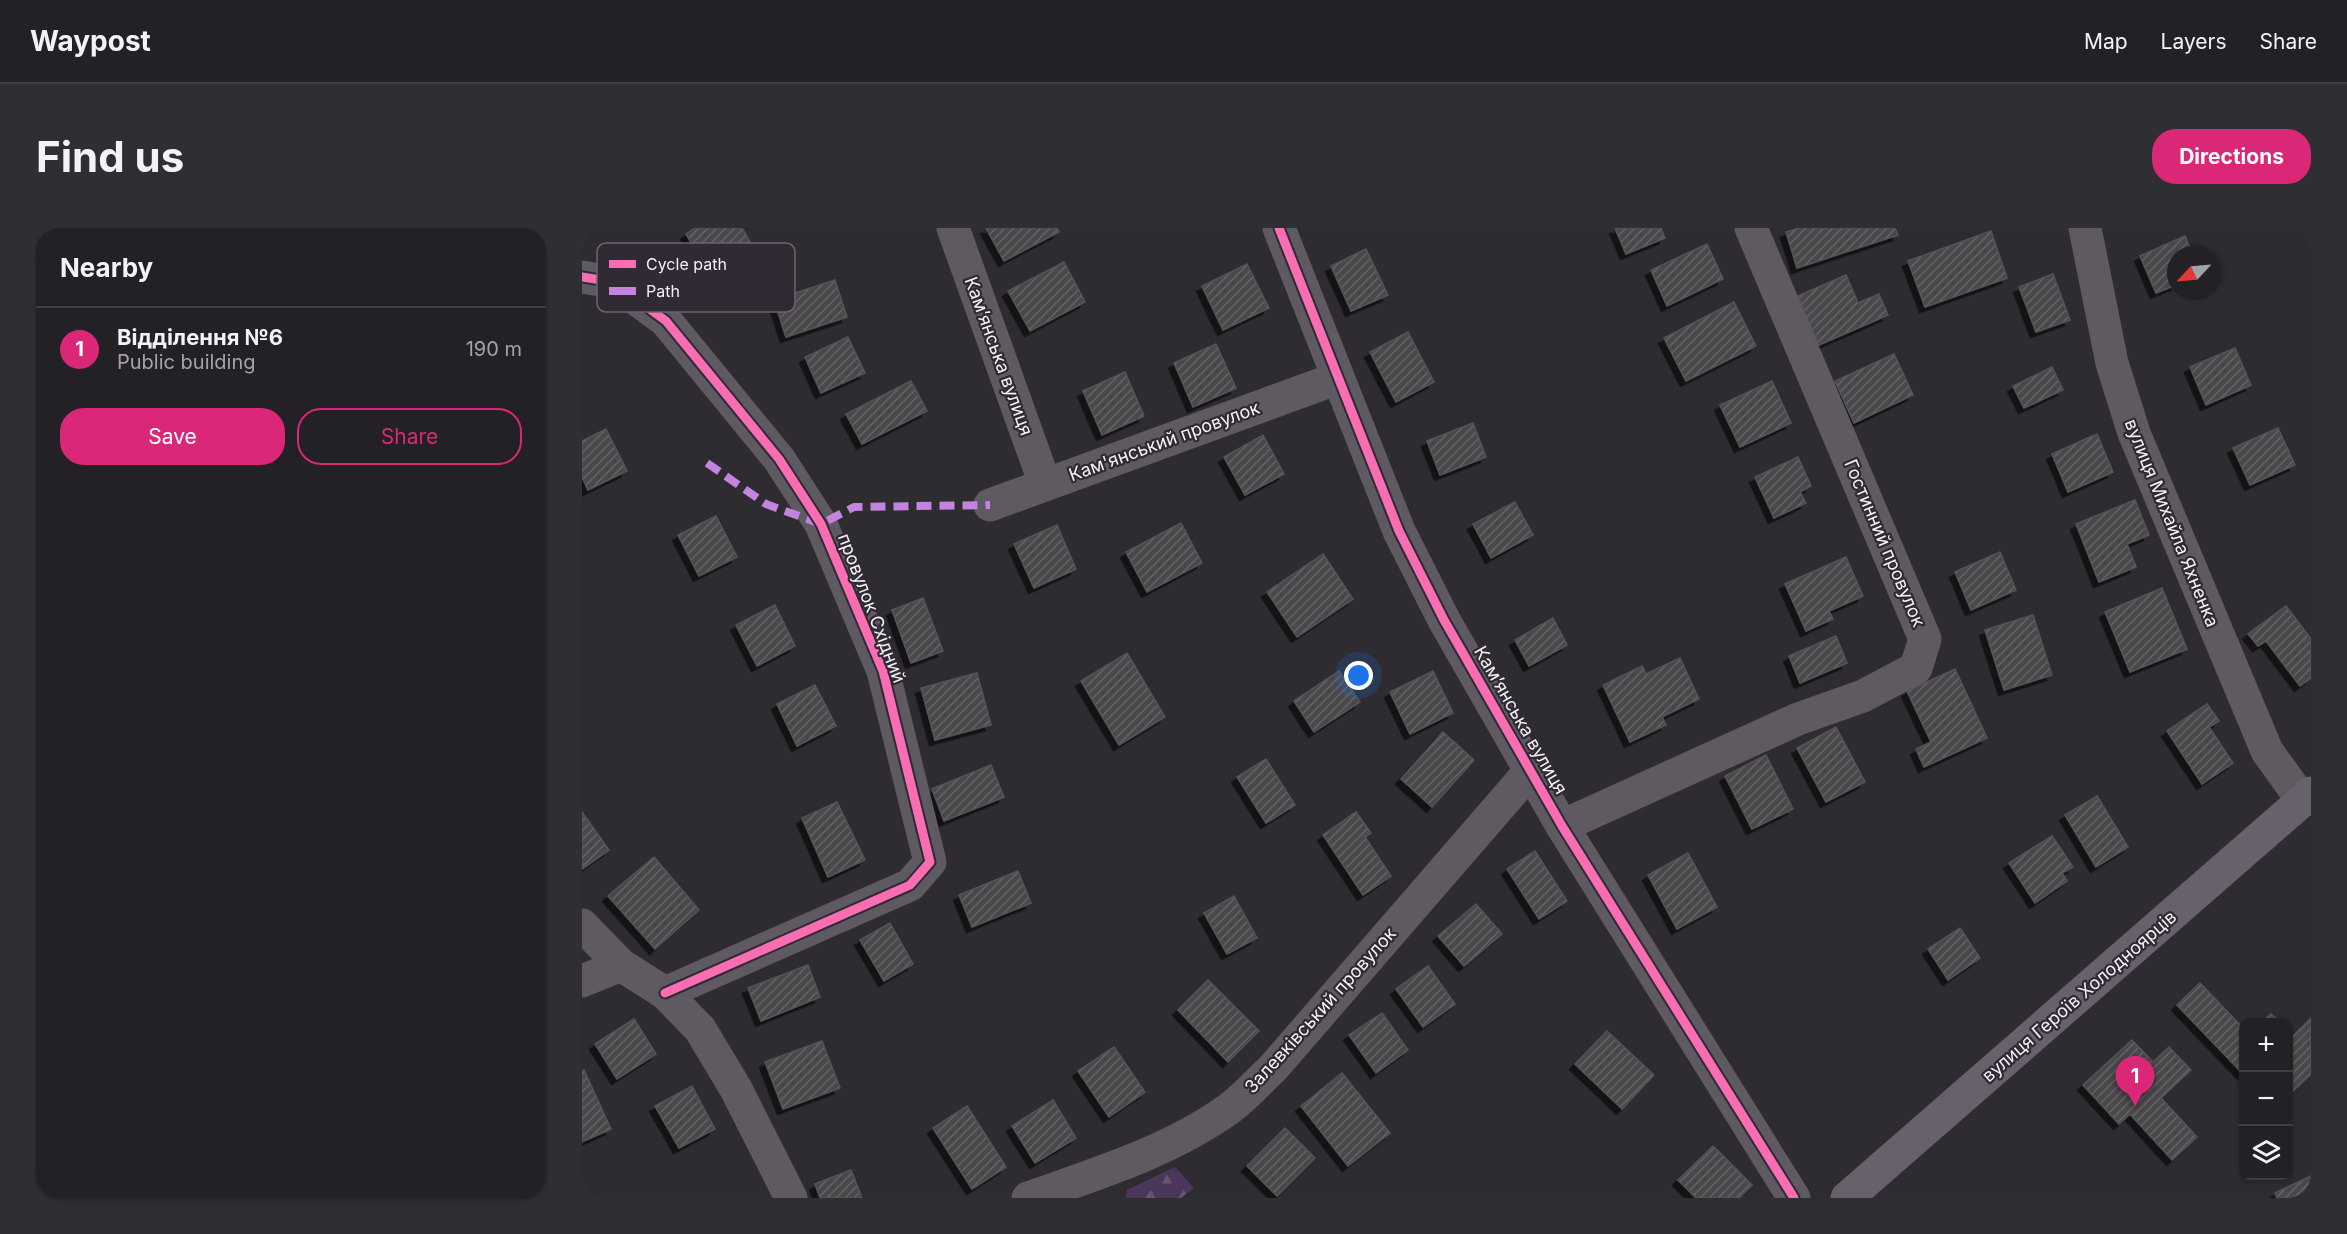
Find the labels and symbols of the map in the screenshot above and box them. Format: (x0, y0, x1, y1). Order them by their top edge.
legend (597, 243, 795, 312)
north arrow (2167, 246, 2221, 300)
text: Cycle path (646, 254, 727, 274)
street label: Камʼянська вулиця (961, 274, 1037, 438)
text: Path (646, 281, 680, 301)
street label: Кам'янський провулок (1066, 397, 1262, 485)
street label: вулиця Михайла Яхненка (2121, 416, 2223, 630)
street label: Гостинний провулок (1840, 456, 1930, 630)
street label: провулок Східний (834, 530, 910, 686)
street label: Камʼянська вулиця (1470, 642, 1572, 798)
your location (1344, 661, 1373, 690)
street label: вулиця Героїв Холодноярців (1978, 906, 2180, 1086)
street label: Залевківський провулок (1240, 923, 1400, 1097)
pin: 1 (2116, 1056, 2154, 1106)

